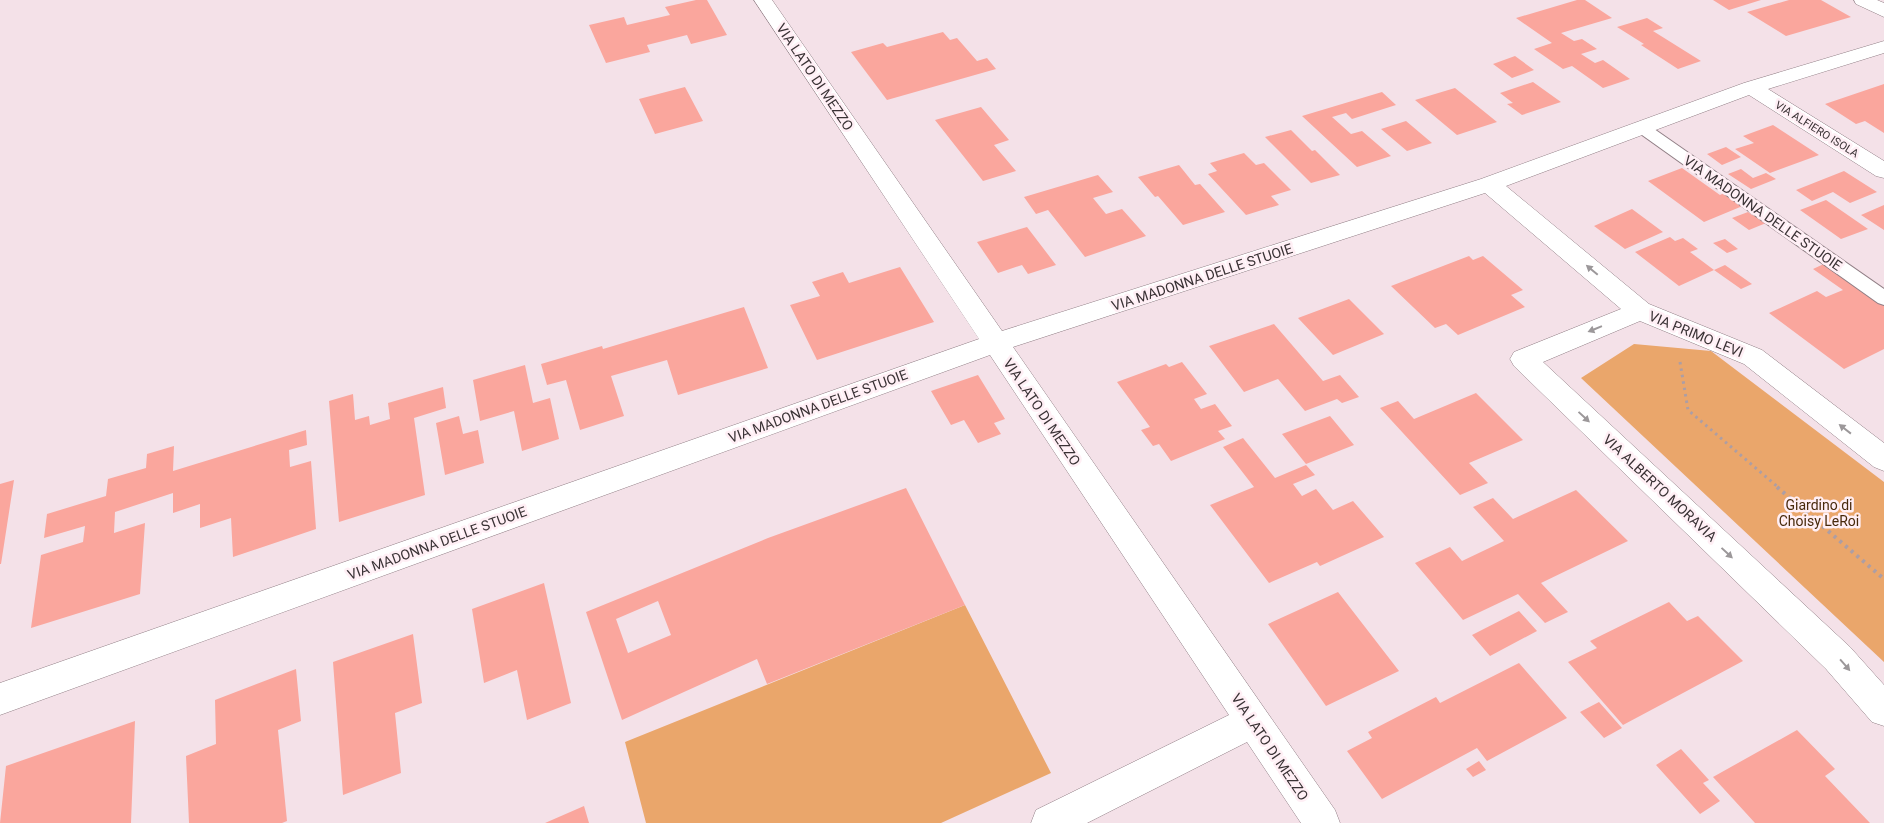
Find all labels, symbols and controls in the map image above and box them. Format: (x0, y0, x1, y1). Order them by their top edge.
street label: VIA LATO DI MEZZO (773, 20, 857, 134)
street label: VIA ALFIERO ISOLA (1773, 99, 1861, 161)
street label: VIA MADONNA DELLE STUOIE (1681, 152, 1845, 274)
street label: VIA MADONNA DELLE STUOIE (1110, 240, 1295, 314)
one-way arrow (1585, 264, 1598, 275)
street label: VIA PRIMO LEVI (1647, 308, 1745, 360)
one-way arrow (1587, 325, 1602, 333)
street label: VIA LATO DI MEZZO (1000, 355, 1084, 469)
street label: VIA MADONNA DELLE STUOIE (726, 366, 910, 446)
one-way arrow (1578, 411, 1590, 423)
one-way arrow (1839, 424, 1852, 434)
street label: VIA ALBERTO MORAVIA (1600, 431, 1720, 545)
park label: Giardino di Choisy LeRoi (1779, 497, 1859, 529)
street label: VIA MADONNA DELLE STUOIE (345, 503, 529, 583)
one-way arrow (1721, 547, 1733, 559)
one-way arrow (1839, 658, 1850, 671)
street label: VIA LATO DI MEZZO (1228, 690, 1312, 804)

